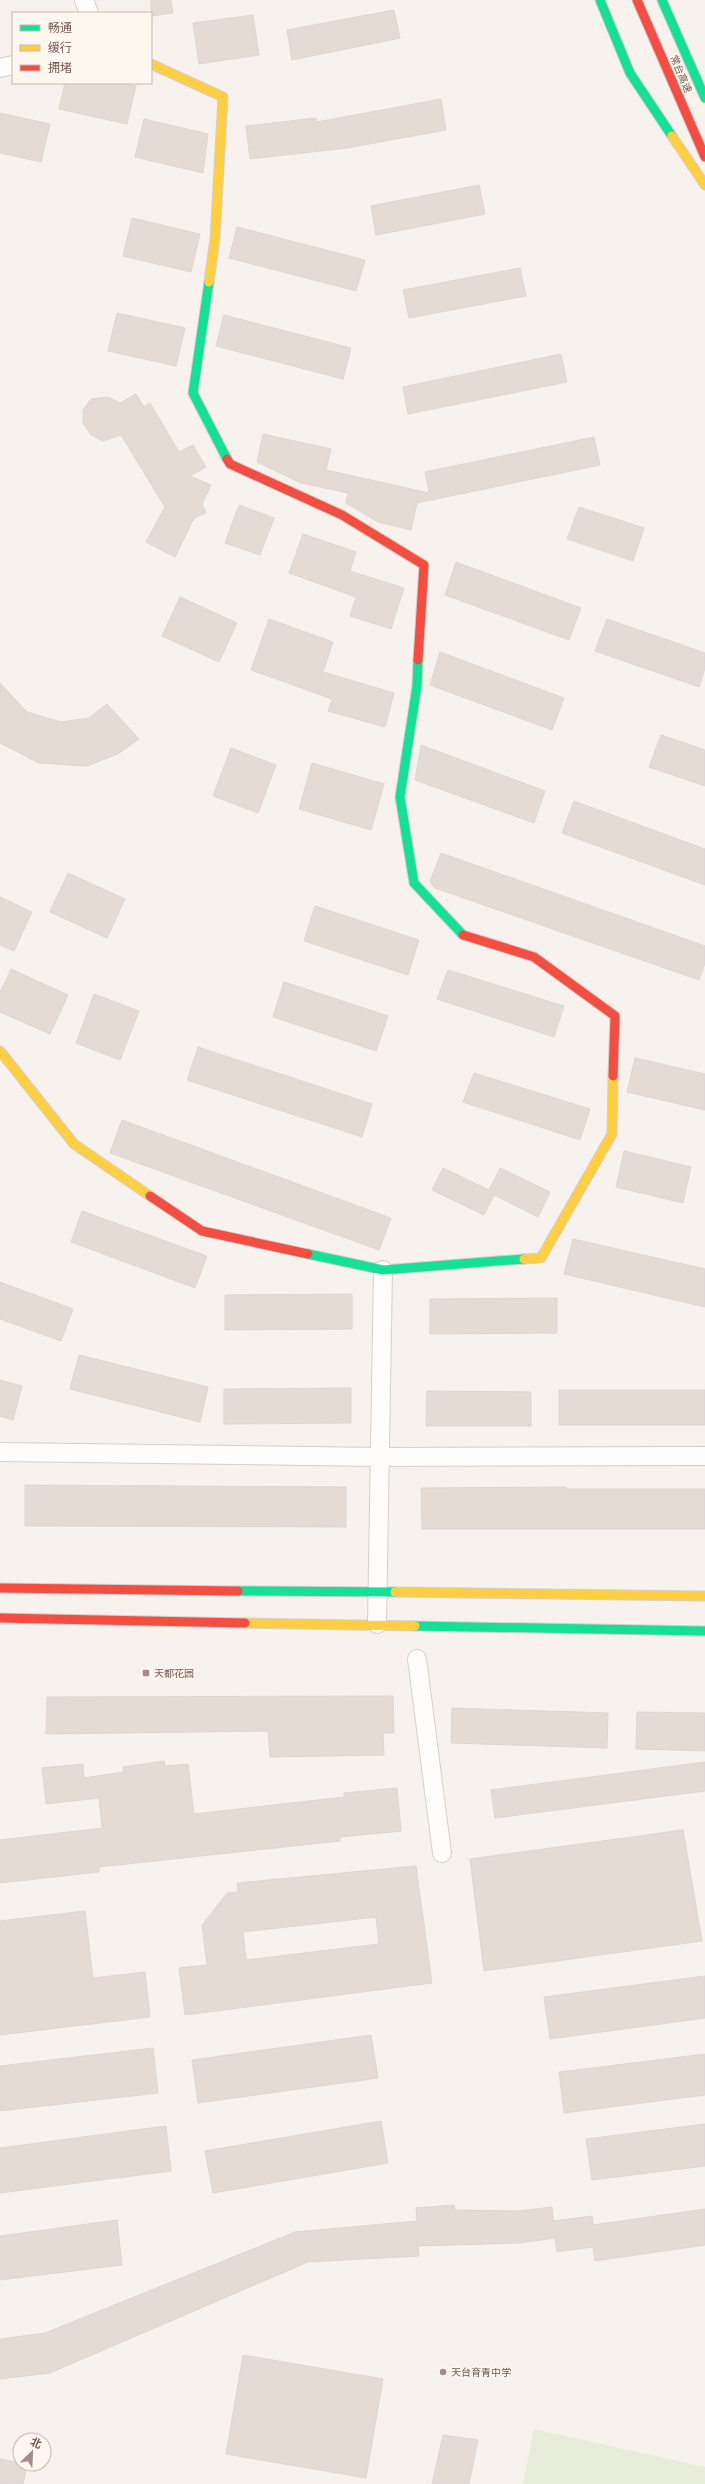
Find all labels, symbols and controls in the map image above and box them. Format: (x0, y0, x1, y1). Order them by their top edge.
legend (12, 12, 152, 84)
text: 畅通 (48, 20, 72, 35)
text: 缓行 (48, 40, 72, 55)
street label: 常台高速 (667, 53, 695, 95)
text: 拥堵 (48, 60, 72, 75)
place label: 天都花园 (154, 1667, 194, 1680)
marker: 天都花园 (141, 1668, 151, 1678)
place label: 天台育青中学 (451, 2366, 511, 2379)
marker: 天台育青中学 (438, 2367, 448, 2377)
north arrow (12, 2432, 52, 2472)
text: 北 (28, 2434, 44, 2451)

